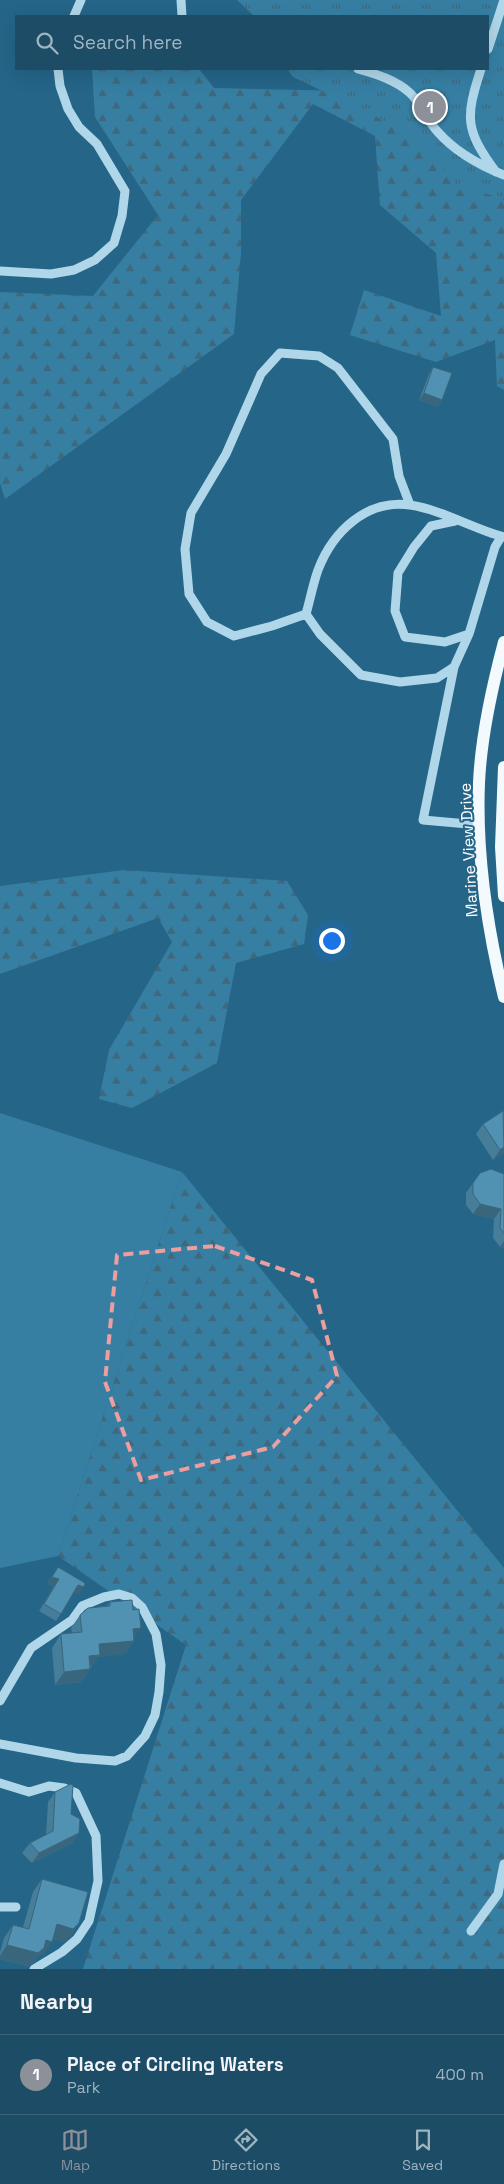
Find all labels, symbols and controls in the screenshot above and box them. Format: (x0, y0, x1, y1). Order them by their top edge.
search box (15, 15, 489, 70)
icon: search (33, 29, 61, 57)
text: Search here (73, 30, 183, 55)
pin: 1 (414, 88, 446, 126)
street label: Marine View Drive (454, 782, 483, 918)
your location (319, 928, 345, 954)
text: Nearby (20, 1988, 93, 2015)
text: Place of Circling Waters (67, 2052, 284, 2077)
text: 1 (32, 2064, 40, 2085)
text: 400 m (436, 2064, 484, 2085)
text: Park (67, 2077, 100, 2098)
tab: Map (61, 2126, 90, 2174)
tab: Directions (212, 2126, 280, 2174)
tab: Saved (402, 2126, 443, 2174)

